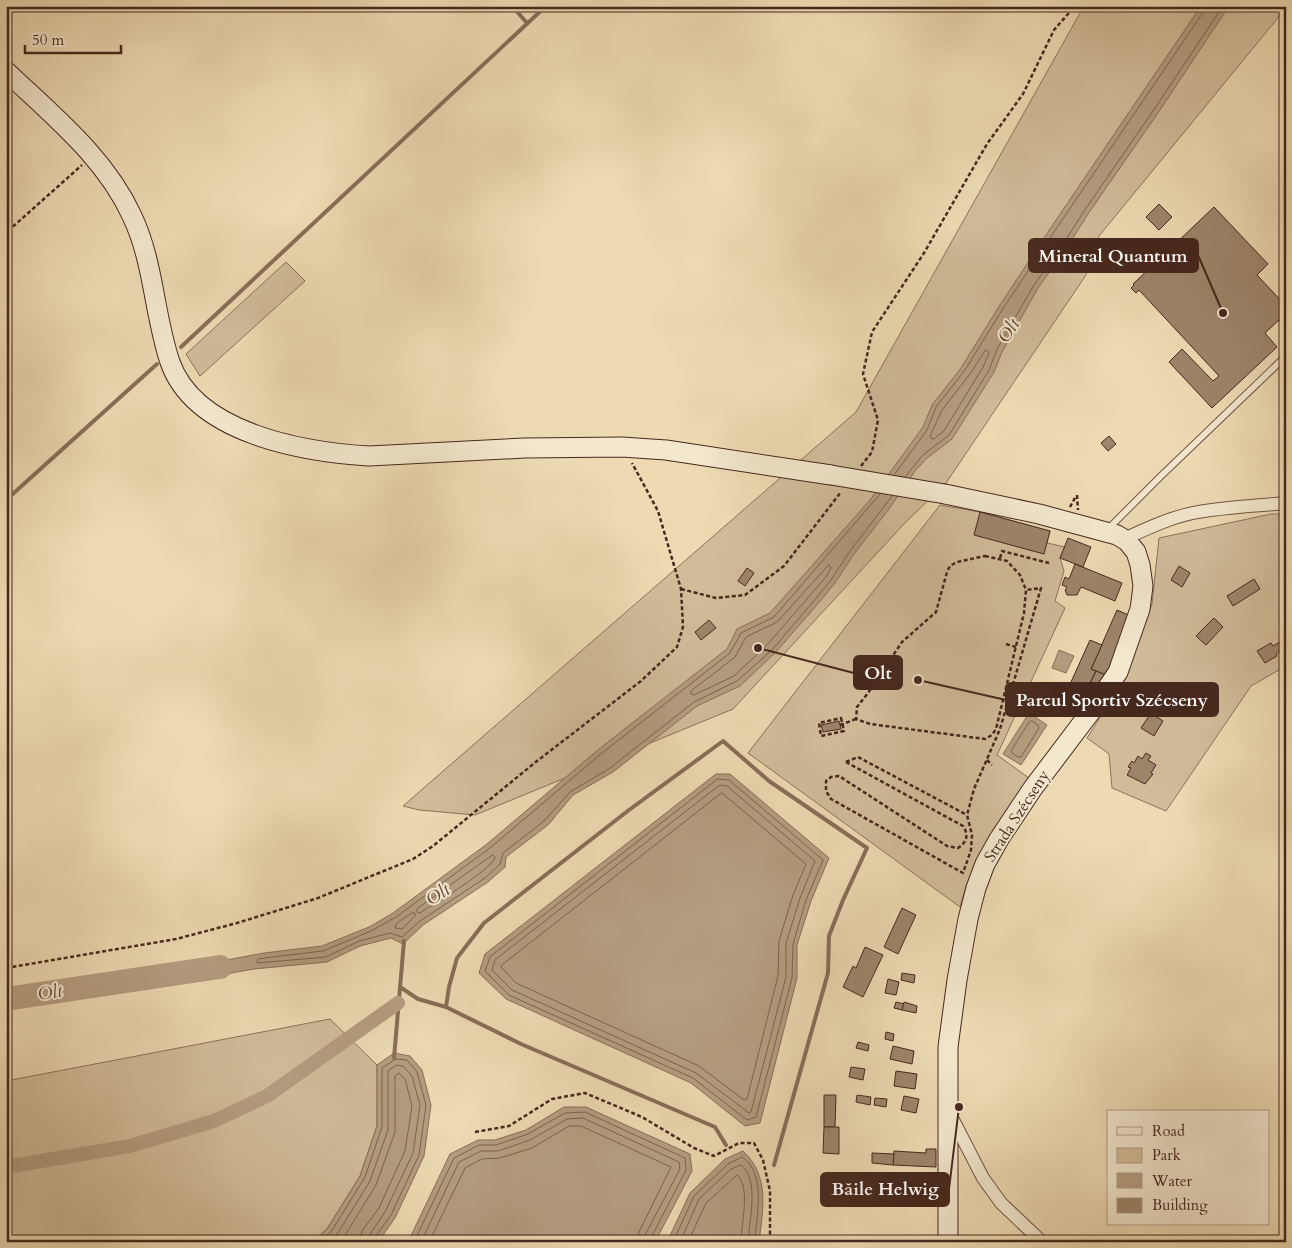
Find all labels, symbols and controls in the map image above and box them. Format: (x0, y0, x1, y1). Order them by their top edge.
scale bar (25, 22, 121, 54)
text: 50 m (32, 30, 64, 50)
callout: Mineral Quantum (1029, 239, 1198, 272)
text: Mineral Quantum (1038, 244, 1188, 269)
water label: Olt (992, 313, 1027, 348)
callout: Olt (854, 656, 902, 689)
text: Olt (864, 661, 892, 686)
callout: Parcul Sportiv Szécseny (1006, 683, 1218, 716)
text: Parcul Sportiv Szécseny (1016, 688, 1209, 713)
street label: Strada Szécseny (979, 765, 1055, 866)
water label: Olt (421, 877, 456, 912)
water label: Olt (36, 979, 65, 1007)
legend (1107, 1110, 1270, 1226)
text: Road (1152, 1121, 1185, 1141)
text: Park (1152, 1145, 1181, 1165)
text: Water (1151, 1171, 1193, 1191)
callout: Băile Helwig (821, 1173, 949, 1206)
text: Băile Helwig (831, 1177, 939, 1202)
text: Building (1152, 1195, 1208, 1215)

